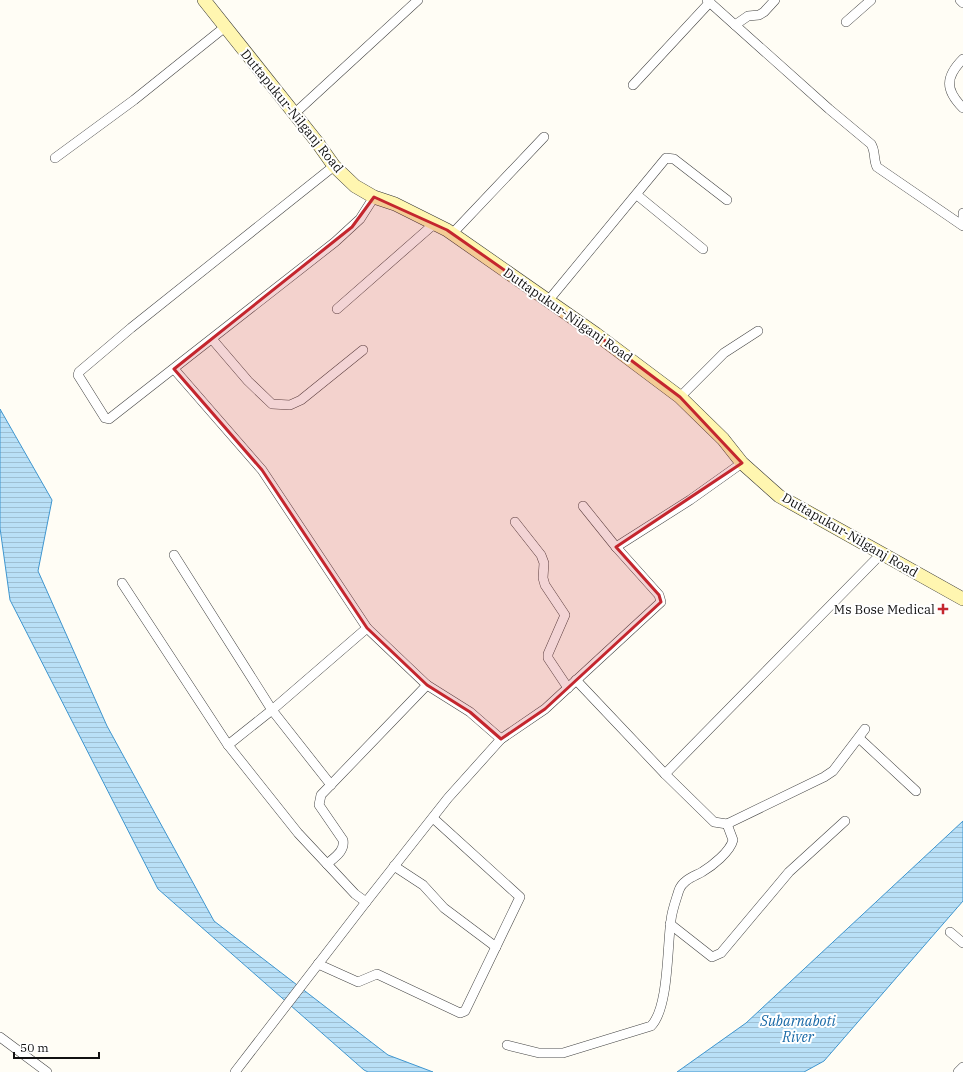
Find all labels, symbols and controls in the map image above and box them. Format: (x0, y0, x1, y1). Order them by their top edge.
street label: Duttapukur-Nilganj Road (237, 46, 347, 176)
street label: Duttapukur-Nilganj Road (500, 264, 636, 366)
street label: Duttapukur-Nilganj Road (779, 489, 921, 581)
place label: Ms Bose Medical (834, 601, 935, 618)
marker: Ms Bose Medical (938, 604, 948, 614)
water label: Subarnaboti River (759, 1012, 837, 1046)
scale bar (14, 1034, 99, 1060)
text: 50 m (20, 1040, 49, 1055)

